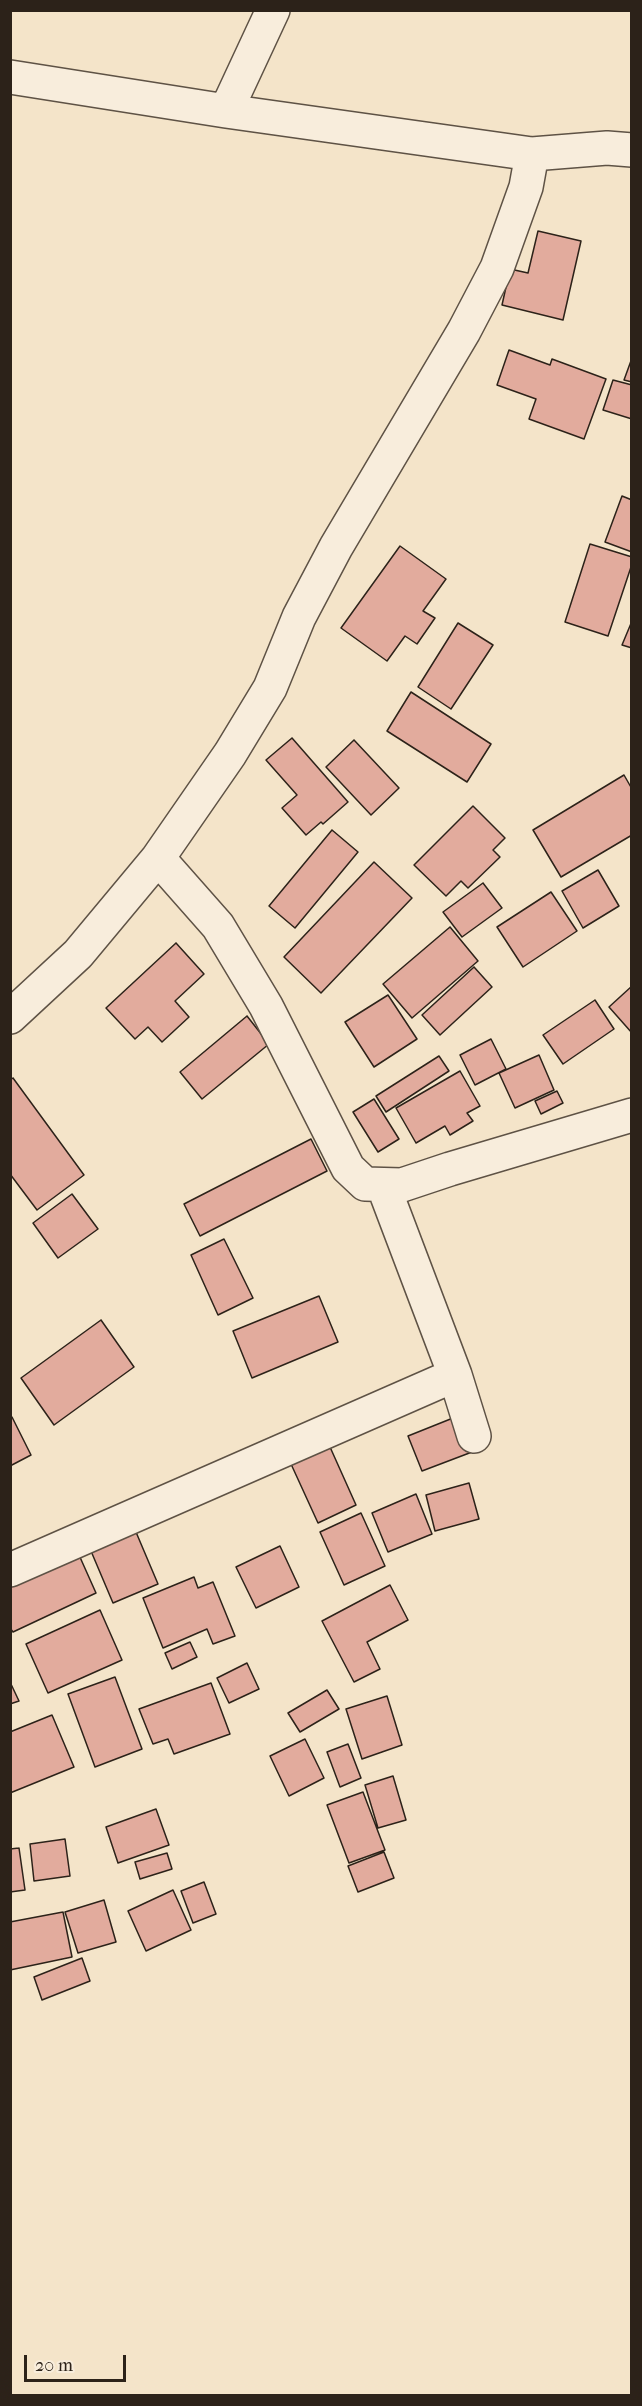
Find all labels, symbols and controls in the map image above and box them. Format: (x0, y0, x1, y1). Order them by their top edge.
scale bar (27, 2343, 129, 2381)
text: 20 m (35, 2355, 73, 2376)

